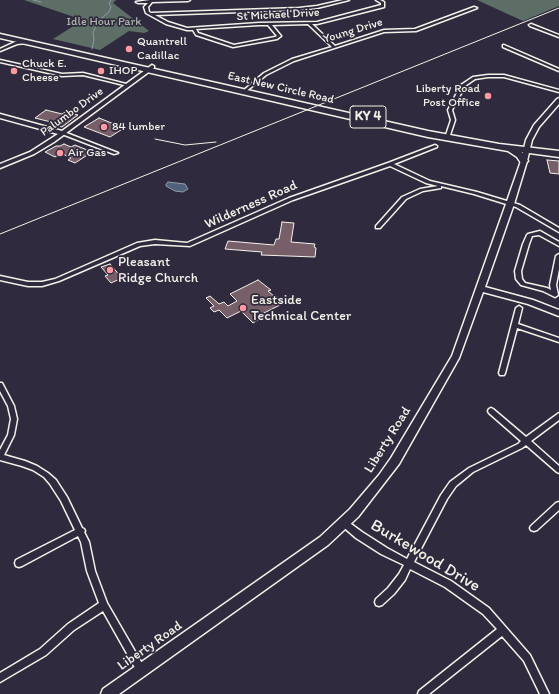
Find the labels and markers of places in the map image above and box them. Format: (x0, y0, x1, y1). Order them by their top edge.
place label: Quantrell Cadillac (137, 35, 187, 63)
marker: Quantrell Cadillac (124, 44, 134, 54)
place label: Chuck E. Cheese (22, 57, 67, 85)
place label: IHOP (109, 64, 137, 78)
marker: Chuck E. Cheese (9, 66, 19, 76)
marker: IHOP (96, 66, 106, 76)
place label: Liberty Road Post Office (416, 82, 480, 110)
marker: Liberty Road Post Office (483, 91, 493, 101)
place label: 84 lumber (112, 120, 165, 134)
marker: 84 lumber (99, 122, 109, 132)
place label: Air Gas (68, 146, 106, 160)
marker: Air Gas (55, 148, 65, 158)
place label: Pleasant Ridge Church (118, 254, 198, 286)
marker: Pleasant Ridge Church (105, 265, 115, 275)
place label: Eastside Technical Center (251, 292, 351, 324)
marker: Eastside Technical Center (238, 303, 248, 313)

